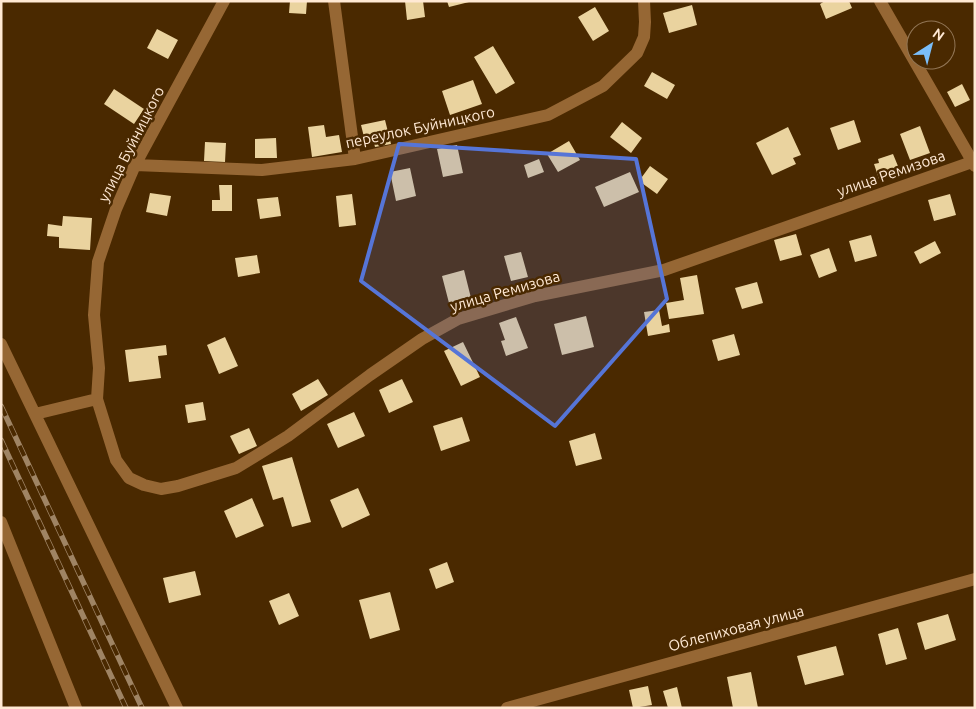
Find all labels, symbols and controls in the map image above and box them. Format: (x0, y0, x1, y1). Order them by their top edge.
north arrow (906, 20, 956, 70)
text: N (930, 25, 948, 44)
street label: улица Буйницкого (95, 83, 167, 205)
street label: переулок Буйницкого (344, 103, 496, 151)
street label: улица Ремизова (835, 147, 947, 199)
street label: улица Ремизова (448, 267, 562, 315)
street label: Облепиховая улица (666, 602, 806, 654)

